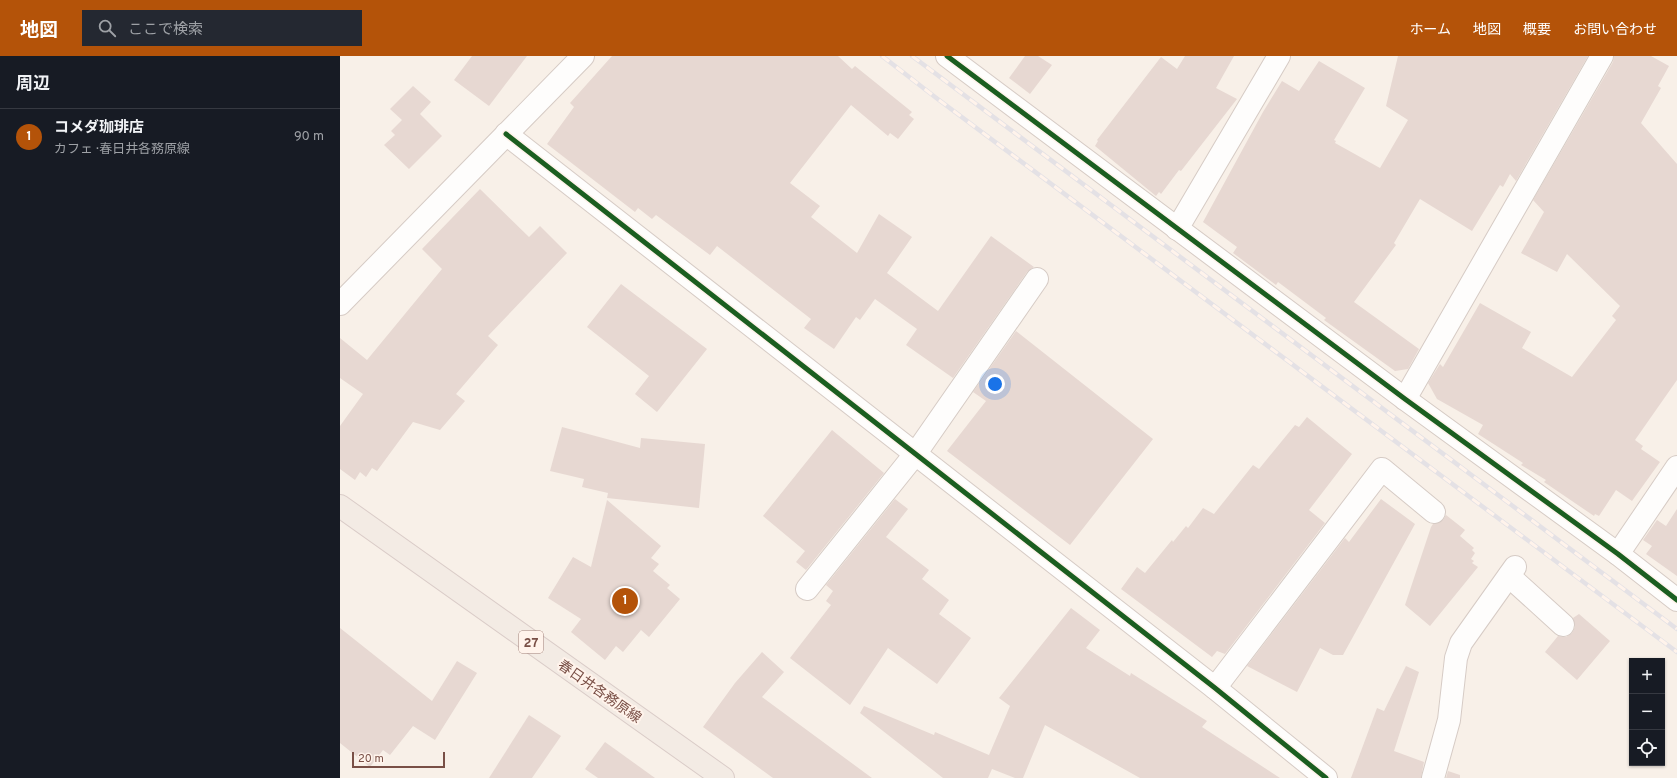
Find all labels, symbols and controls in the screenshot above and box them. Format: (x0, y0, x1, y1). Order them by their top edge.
search box (82, 10, 362, 46)
icon: search (96, 17, 118, 39)
text: 地図 (20, 19, 58, 43)
text: ここで検索 (128, 21, 203, 40)
text: ホーム (1409, 22, 1451, 39)
text: 地図 (1473, 22, 1501, 39)
text: 概要 (1523, 22, 1551, 39)
text: お問い合わせ (1573, 22, 1657, 39)
text: 周辺 (16, 74, 50, 96)
text: コメダ珈琲店 (54, 119, 144, 138)
text: 1 (26, 129, 32, 145)
text: 90 m (294, 129, 324, 145)
text: カフェ · 春日井各務原線 (54, 142, 190, 158)
your location (985, 374, 1005, 394)
pin: 1 (612, 586, 638, 616)
road number: 27 (519, 631, 543, 653)
street label: 春日井各務原線 (554, 656, 645, 727)
map controls (1629, 658, 1665, 766)
button: + (1629, 658, 1665, 694)
button: − (1629, 694, 1665, 730)
button: locate (1629, 730, 1665, 766)
scale bar (352, 750, 445, 769)
text: 20 m (358, 752, 384, 766)

